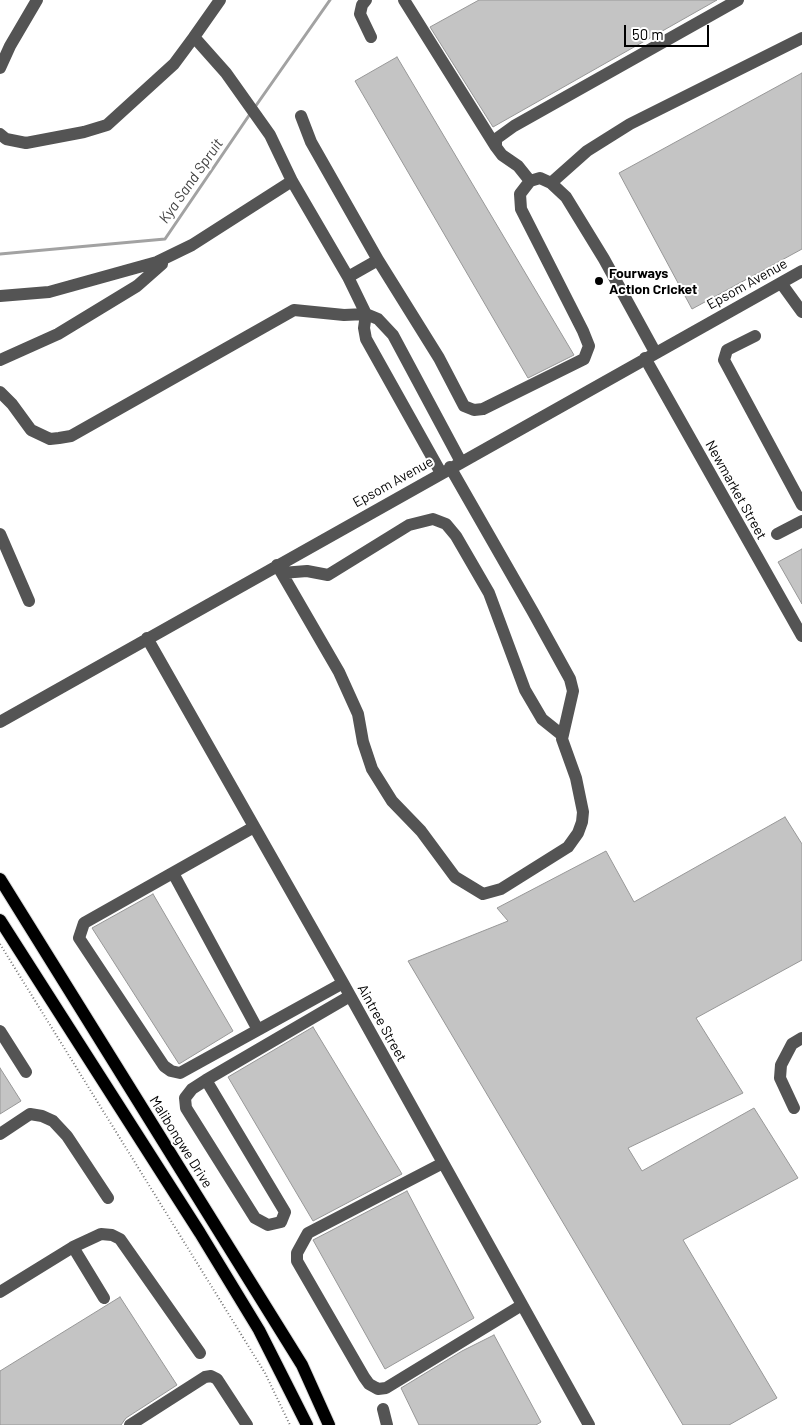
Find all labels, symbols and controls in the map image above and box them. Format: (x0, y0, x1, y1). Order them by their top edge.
scale bar (627, 15, 712, 47)
text: 50 m (632, 25, 664, 43)
water label: Kya Sand Spruit (155, 135, 227, 227)
street label: Epsom Avenue (704, 255, 790, 313)
place label: Fourways Action Cricket (609, 265, 697, 298)
marker: Fourways Action Cricket (593, 275, 605, 287)
street label: Newmarket Street (702, 437, 770, 543)
street label: Epsom Avenue (350, 453, 436, 511)
street label: Aintree Street (354, 981, 410, 1065)
street label: Malibongwe Drive (146, 1093, 216, 1191)

